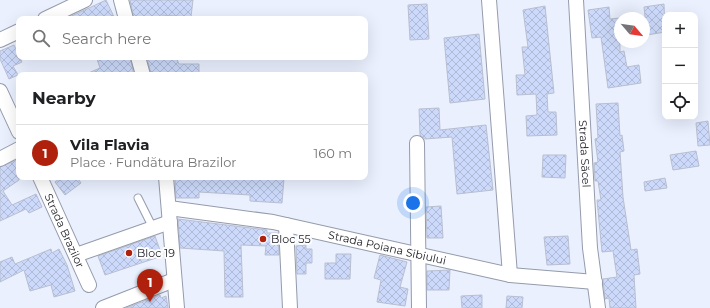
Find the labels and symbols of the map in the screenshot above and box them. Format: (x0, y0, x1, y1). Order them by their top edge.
north arrow (614, 12, 650, 48)
street label: Strada Săcel (576, 120, 594, 188)
street label: Strada Brazilor (41, 191, 87, 270)
your location (403, 193, 423, 213)
street label: Strada Poiana Sibiului (327, 228, 448, 268)
place label: Bloc 55 (271, 232, 311, 246)
marker: Bloc 55 (258, 234, 268, 244)
place label: Bloc 19 (137, 246, 175, 260)
marker: Bloc 19 (124, 248, 134, 258)
pin: 1 (137, 269, 163, 302)

